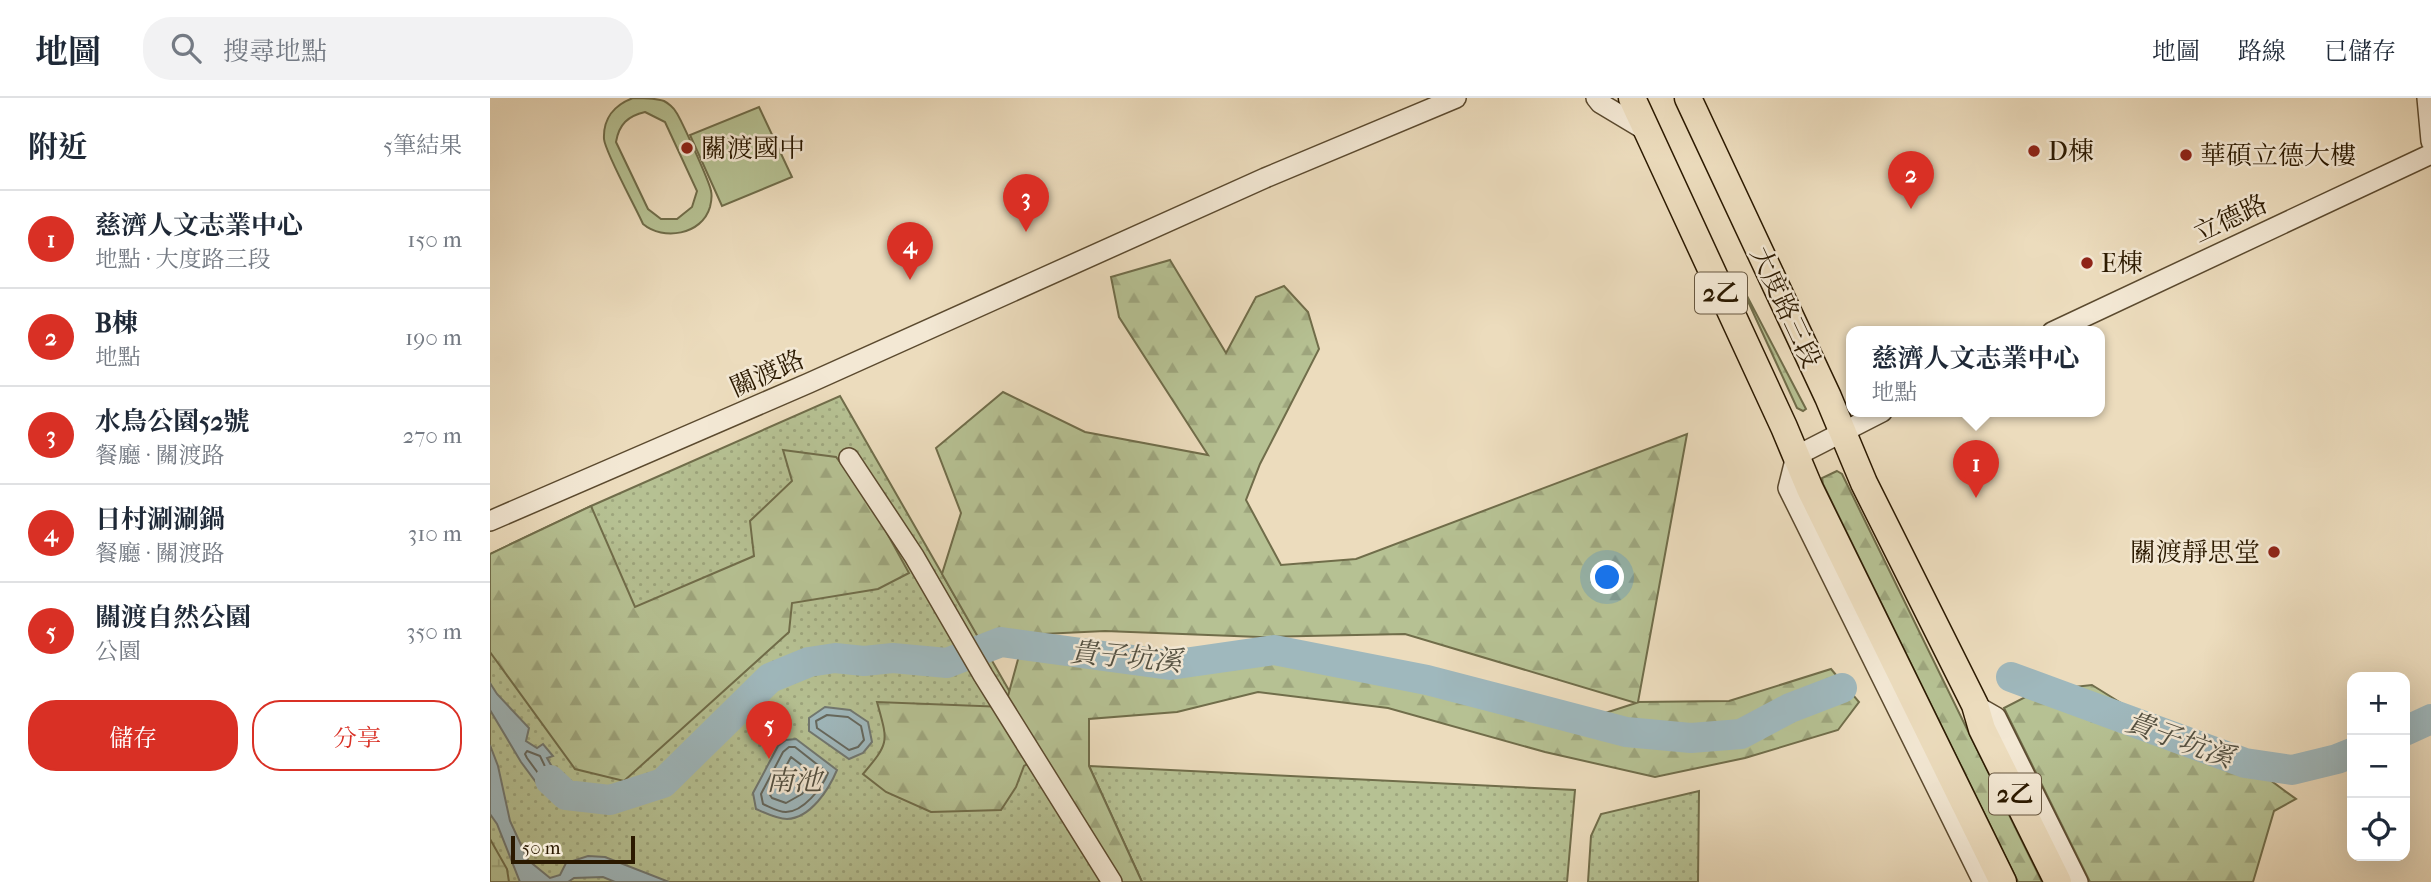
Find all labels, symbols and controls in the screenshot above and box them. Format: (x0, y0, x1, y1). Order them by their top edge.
search box (143, 17, 633, 80)
icon: search (167, 29, 205, 67)
text: 地圖 (35, 33, 101, 72)
text: 搜尋地點 (223, 36, 327, 67)
text: 地圖 (2152, 37, 2200, 65)
text: 路線 (2238, 37, 2286, 65)
text: 已儲存 (2324, 37, 2396, 65)
text: 附近 (28, 130, 88, 165)
text: 5筆結果 (383, 132, 462, 159)
place label: 關渡國中 (701, 133, 805, 164)
place label: D棟 (2048, 136, 2094, 167)
marker: 關渡國中 (679, 140, 695, 156)
place label: 華碩立德大樓 (2200, 140, 2356, 171)
marker: D棟 (2026, 143, 2042, 159)
marker: 華碩立德大樓 (2178, 147, 2194, 163)
pin: 2 (1888, 151, 1934, 209)
pin: 3 (1003, 174, 1049, 232)
street label: 立德路 (2188, 188, 2272, 249)
text: 慈濟人文志業中心 (95, 210, 303, 241)
pin: 4 (887, 222, 933, 280)
text: 1 (47, 226, 55, 253)
text: 150 m (407, 226, 462, 253)
street label: 大度路三段 (1744, 242, 1827, 373)
text: 地點 · 大度路三段 (95, 246, 271, 273)
place label: E棟 (2101, 248, 2143, 279)
marker: E棟 (2079, 255, 2095, 271)
road number: 2乙 (1695, 272, 1747, 314)
text: B棟 (95, 308, 138, 339)
text: 2 (45, 324, 57, 351)
text: 190 m (405, 324, 462, 351)
popup (1846, 326, 2105, 417)
street label: 關渡路 (725, 343, 809, 403)
text: 慈濟人文志業中心 (1871, 343, 2080, 374)
text: 地點 (95, 344, 141, 371)
text: 地點 (1871, 379, 1917, 406)
text: 水鳥公園52號 (95, 406, 250, 437)
text: 3 (46, 422, 56, 449)
text: 270 m (402, 422, 462, 449)
pin: 1 (1953, 440, 1999, 498)
text: 餐廳 · 關渡路 (95, 442, 225, 469)
text: 日村涮涮鍋 (95, 504, 225, 535)
text: 4 (44, 520, 58, 547)
text: 310 m (408, 520, 462, 547)
place label: 關渡靜思堂 (2130, 537, 2260, 568)
text: 餐廳 · 關渡路 (95, 540, 225, 567)
marker: 關渡靜思堂 (2266, 544, 2282, 560)
your location (1590, 560, 1624, 594)
text: 關渡自然公園 (95, 602, 251, 633)
text: 5 (46, 618, 56, 645)
text: 350 m (406, 618, 462, 645)
water label: 貴子坑溪 (1069, 635, 1186, 678)
text: 公園 (95, 638, 141, 665)
map controls (2347, 672, 2410, 861)
button: + (2347, 672, 2410, 735)
button: 儲存 (28, 700, 238, 771)
button: 分享 (252, 700, 462, 771)
pin: 5 (746, 701, 792, 759)
water label: 貴子坑溪 (2122, 705, 2241, 775)
button: − (2347, 735, 2410, 798)
water label: 南池 (766, 764, 825, 797)
road number: 2乙 (1989, 774, 2041, 814)
button: locate (2347, 798, 2410, 861)
scale bar (511, 833, 635, 865)
text: 50 m (522, 837, 561, 859)

